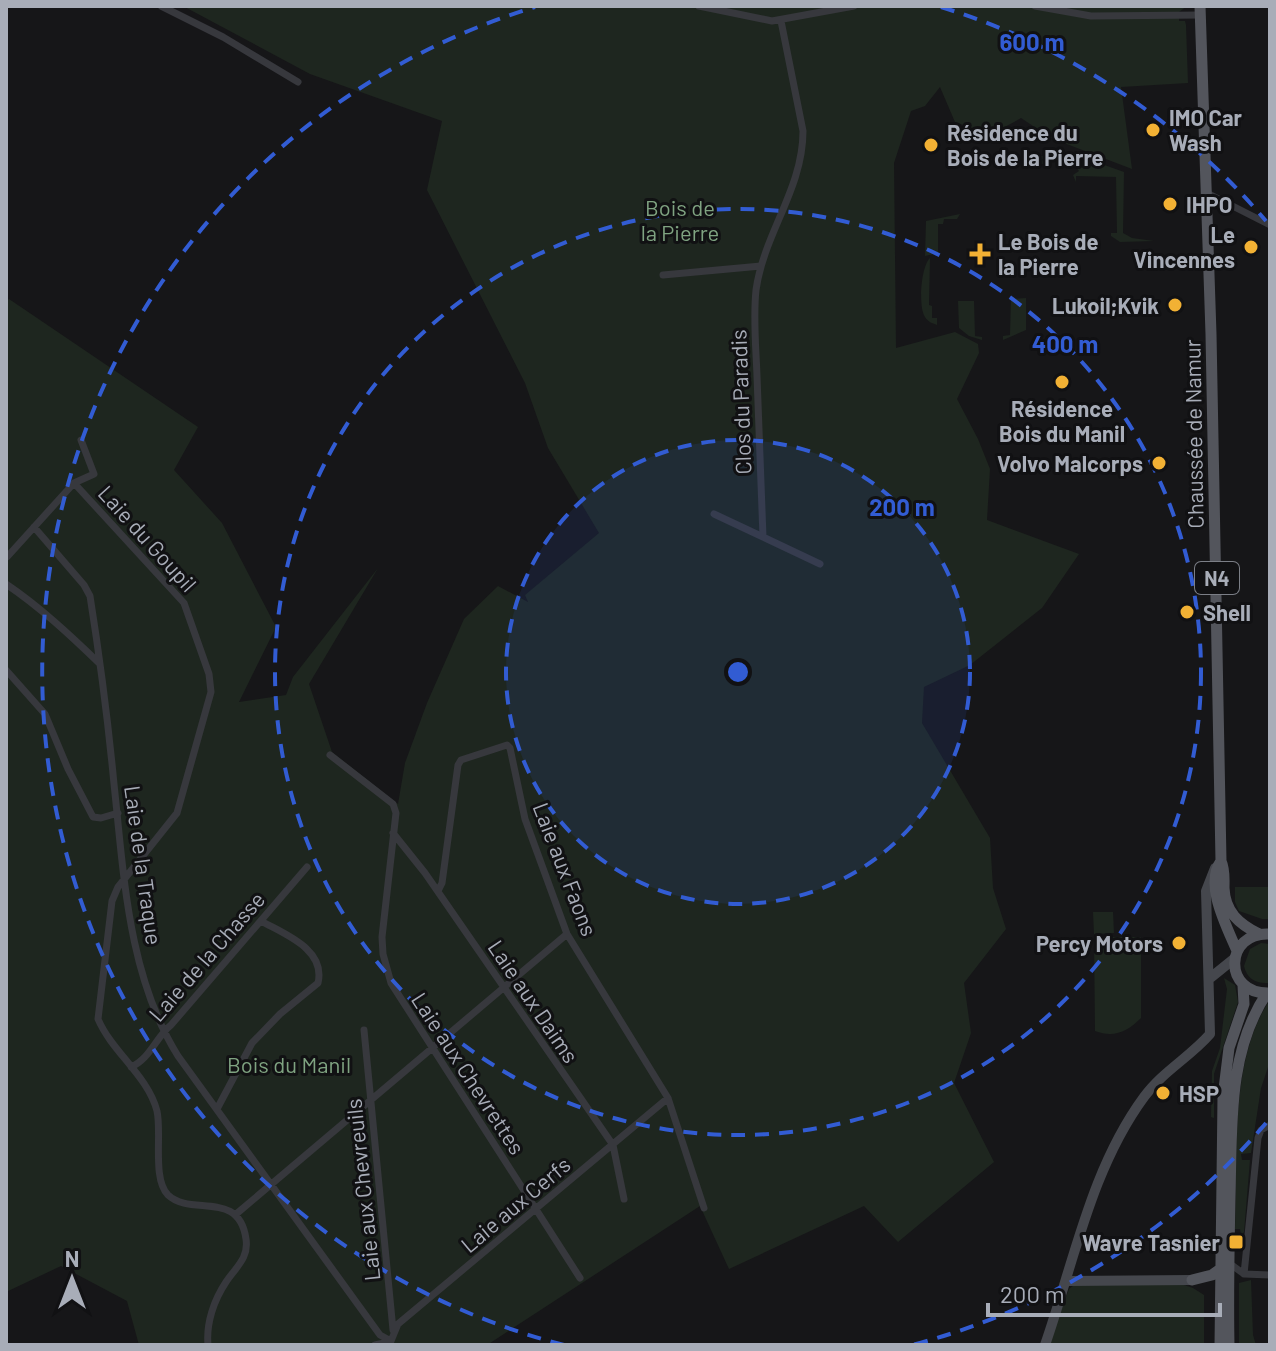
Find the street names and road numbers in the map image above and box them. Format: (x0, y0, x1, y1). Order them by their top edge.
street label: Clos du Paradis (724, 329, 756, 475)
street label: Chaussée de Namur (1178, 339, 1208, 529)
street label: Laie du Goupil (94, 480, 202, 596)
road number: N4 (1195, 562, 1239, 594)
street label: Laie de la Traque (120, 784, 168, 946)
street label: Laie aux Faons (529, 799, 603, 939)
street label: Laie de la Chasse (143, 886, 269, 1026)
street label: Laie aux Daims (483, 935, 585, 1067)
street label: Laie aux Chevrettes (407, 987, 531, 1159)
street label: Laie aux Chevreuils (340, 1098, 384, 1282)
street label: Laie aux Cerfs (455, 1151, 575, 1257)

